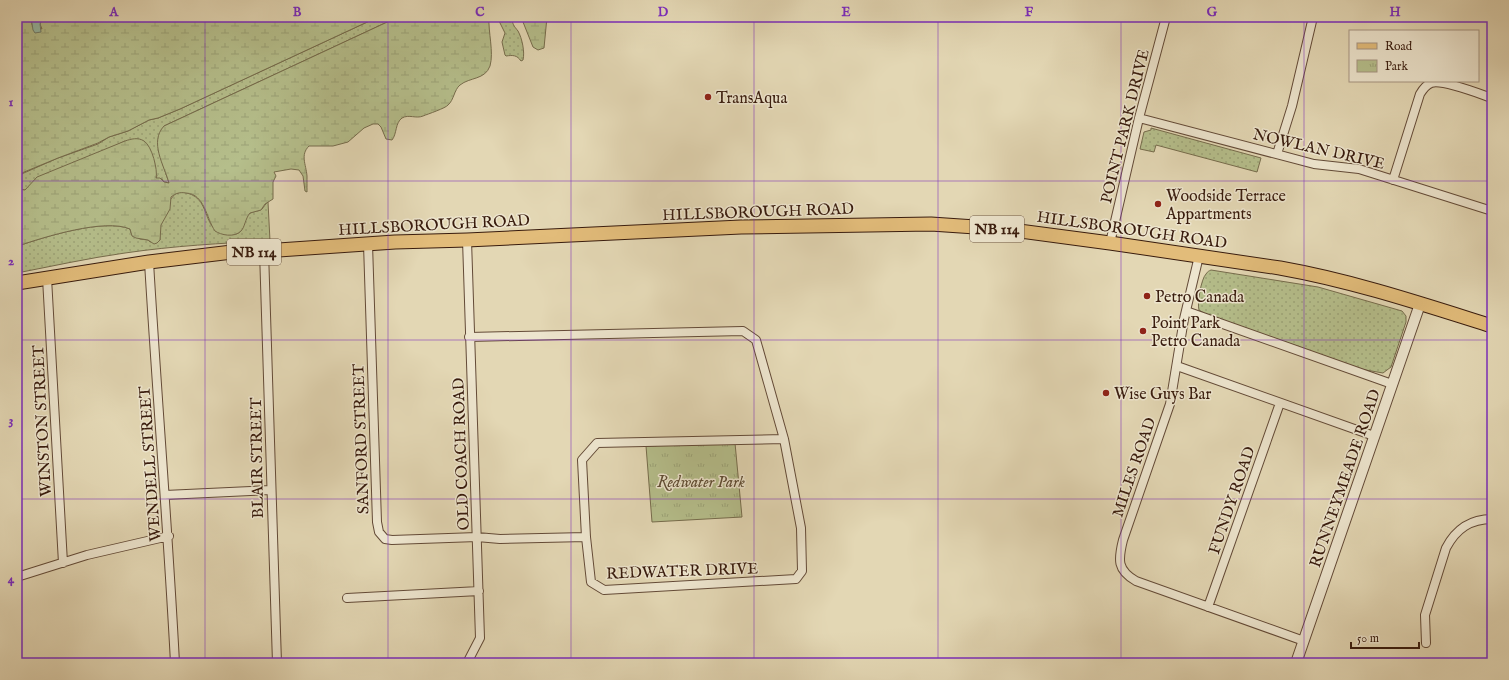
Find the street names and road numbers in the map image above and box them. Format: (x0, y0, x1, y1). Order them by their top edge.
street label: POINT PARK DRIVE (1097, 47, 1155, 206)
street label: NOWLAN DRIVE (1251, 125, 1386, 175)
street label: HILLSBOROUGH ROAD (662, 200, 854, 226)
street label: HILLSBOROUGH ROAD (1035, 208, 1228, 254)
street label: HILLSBOROUGH ROAD (338, 211, 531, 241)
road number: NB 114 (970, 216, 1024, 242)
road number: NB 114 (227, 239, 281, 265)
street label: WINSTON STREET (29, 344, 57, 497)
street label: SANFORD STREET (349, 363, 375, 514)
street label: OLD COACH ROAD (449, 377, 475, 531)
street label: WENDELL STREET (136, 385, 166, 542)
street label: RUNNEYMEADE ROAD (1306, 387, 1386, 571)
street label: BLAIR STREET (247, 397, 269, 519)
street label: MILES ROAD (1108, 415, 1161, 520)
street label: FUNDY ROAD (1205, 444, 1261, 557)
street label: REDWATER DRIVE (606, 559, 758, 585)

